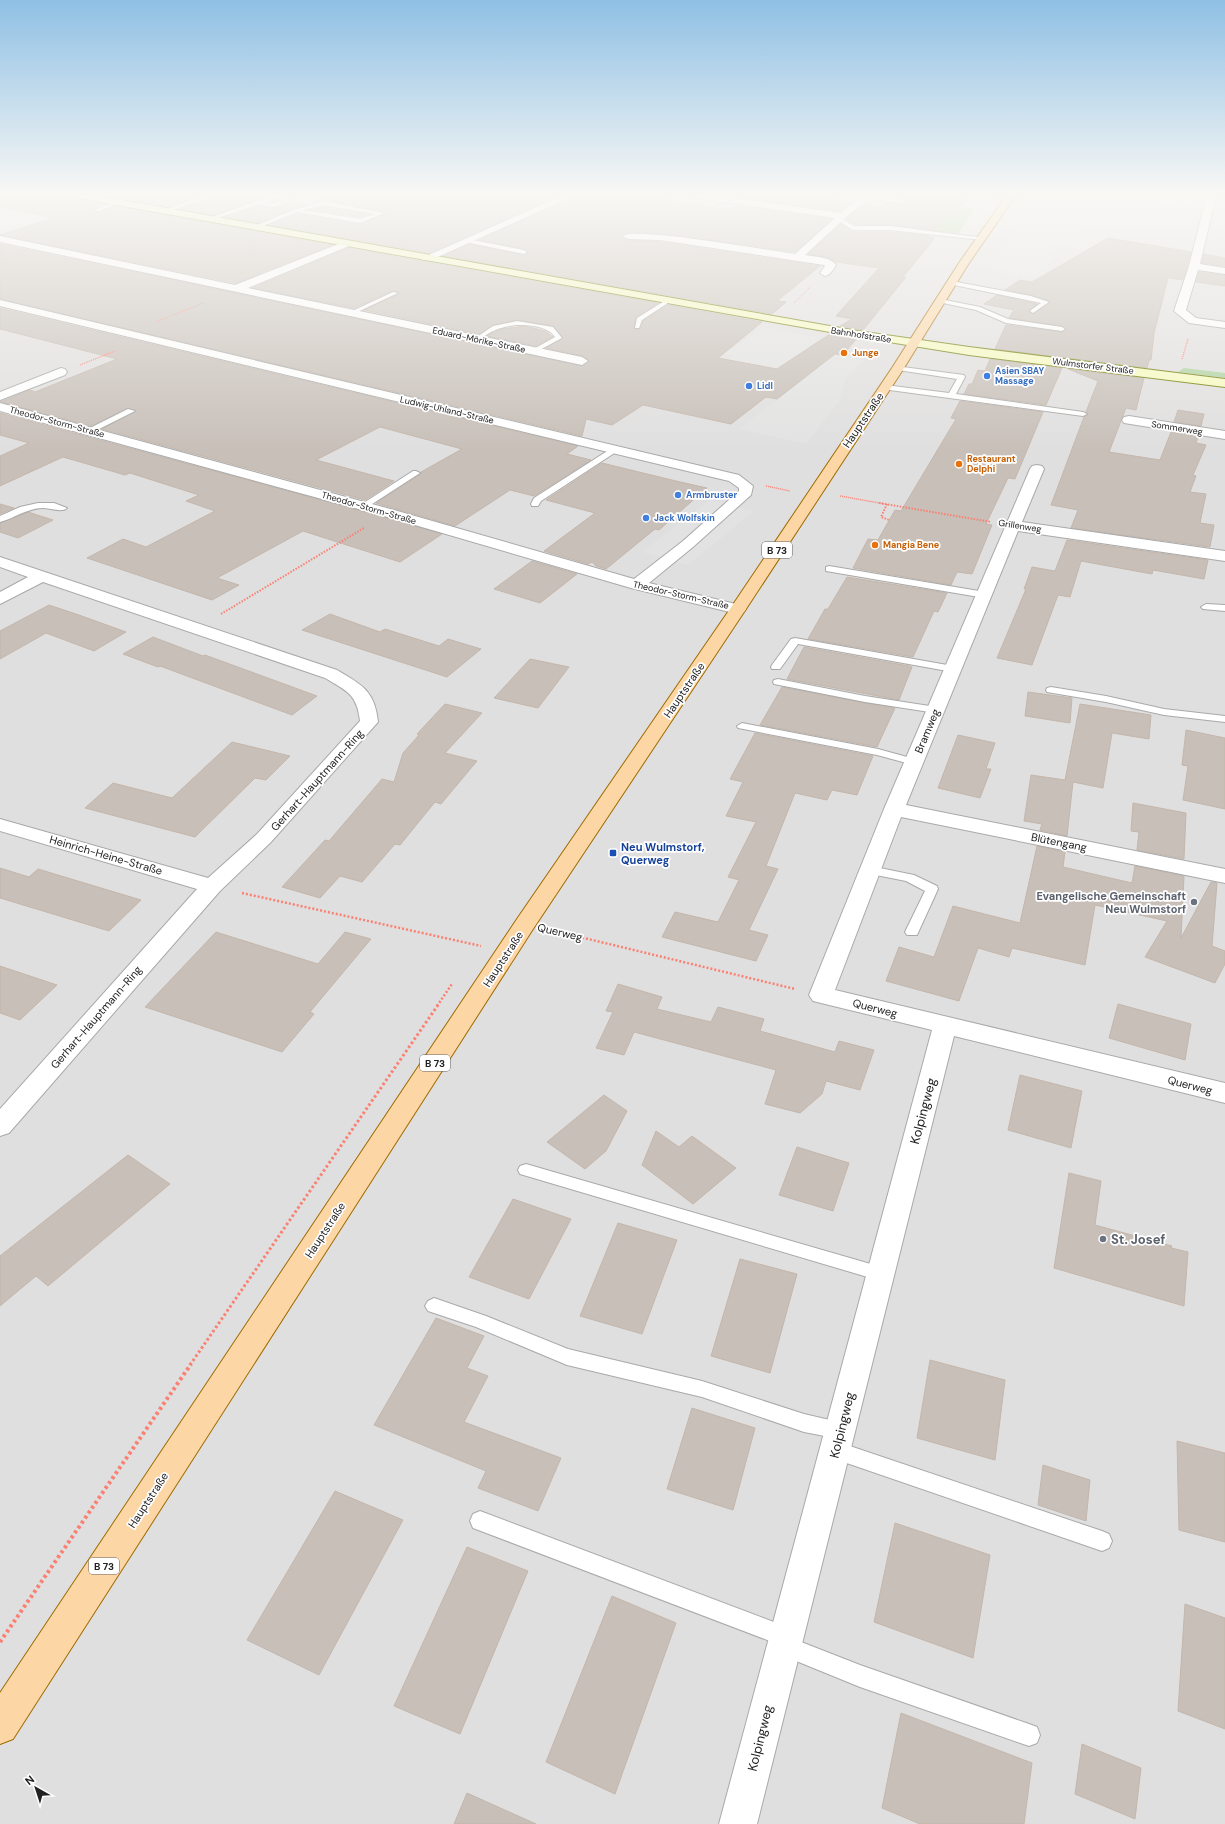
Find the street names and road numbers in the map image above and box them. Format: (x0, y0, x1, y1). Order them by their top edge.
street label: Eduard-Mörike-Straße (431, 324, 527, 356)
street label: Bahnhofstraße (830, 324, 892, 346)
street label: Wulmstorfer Straße (1052, 355, 1134, 377)
street label: Hauptstraße (839, 390, 887, 450)
street label: Ludwig-Uhland-Straße (399, 393, 495, 427)
street label: Theodor-Storm-Straße (8, 404, 106, 440)
street label: Sommerweg (1150, 418, 1204, 438)
street label: Theodor-Storm-Straße (320, 489, 418, 527)
street label: Grillenweg (998, 517, 1042, 535)
road number: B 73 (762, 542, 792, 558)
street label: Theodor-Storm-Straße (632, 578, 730, 612)
street label: Hauptstraße (660, 660, 708, 720)
street label: Bramweg (911, 707, 943, 755)
street label: Gerhart-Hauptmann-Ring (268, 726, 366, 834)
street label: Blütengang (1030, 830, 1088, 854)
street label: Heinrich-Heine-Straße (48, 832, 164, 878)
street label: Querweg (536, 920, 584, 944)
street label: Hauptstraße (480, 928, 526, 990)
street label: Gerhart-Hauptmann-Ring (47, 963, 145, 1071)
street label: Querweg (851, 996, 899, 1020)
road number: B 73 (420, 1055, 450, 1071)
street label: Querweg (1166, 1073, 1214, 1097)
street label: Kolpingweg (906, 1076, 940, 1146)
street label: Hauptstraße (302, 1199, 348, 1261)
street label: Kolpingweg (826, 1390, 858, 1460)
street label: Hauptstraße (125, 1469, 171, 1531)
road number: B 73 (89, 1558, 119, 1574)
street label: Kolpingweg (744, 1703, 776, 1773)

